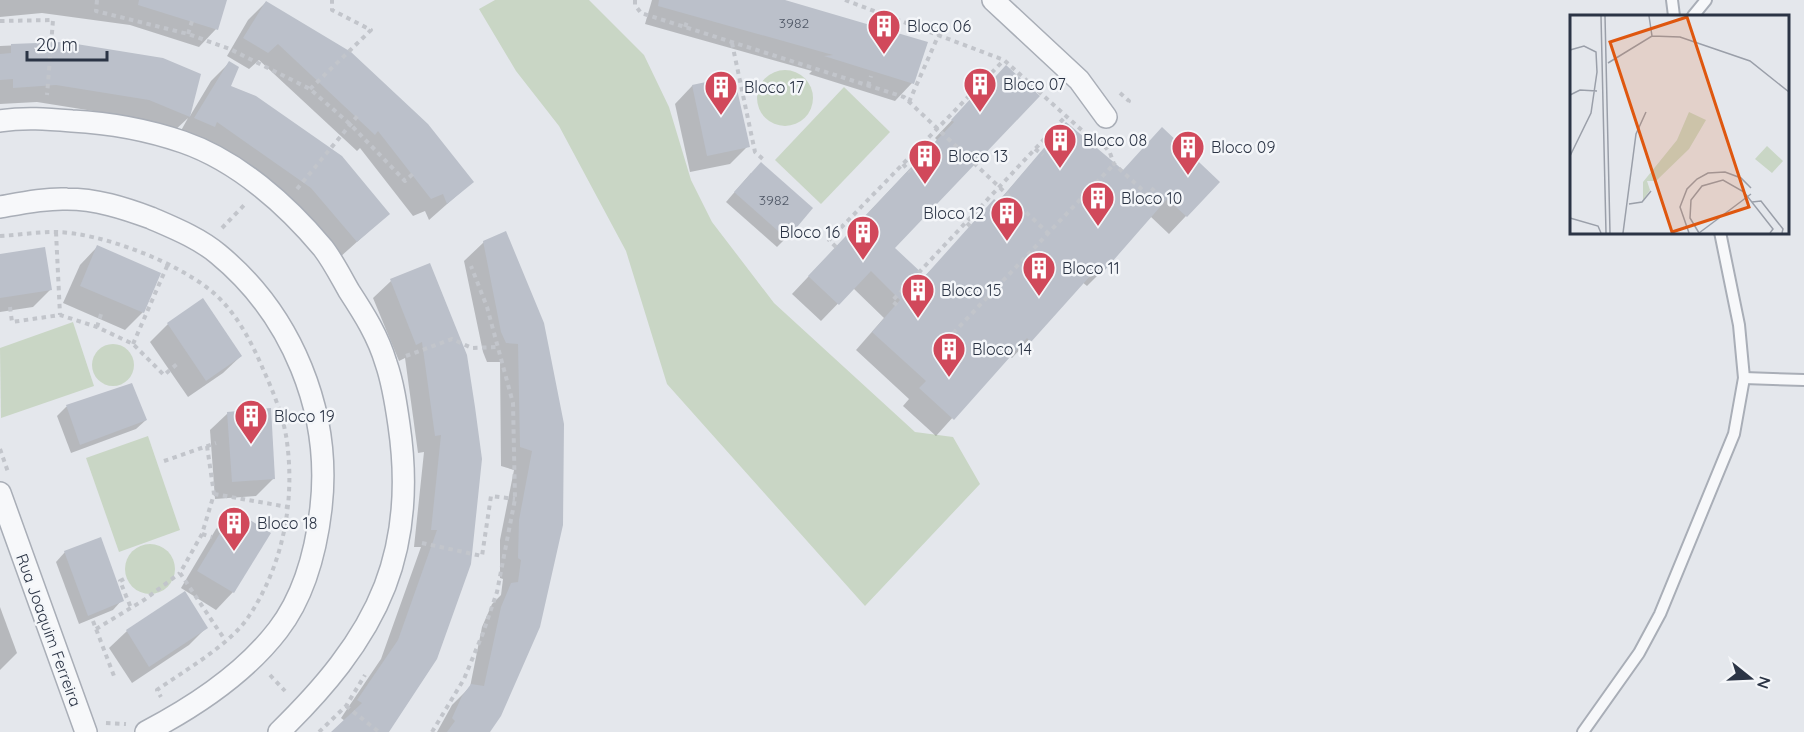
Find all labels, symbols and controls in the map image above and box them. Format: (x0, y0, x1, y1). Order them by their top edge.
building icon: Bloco 06 (866, 8, 902, 55)
house number: 3982 (779, 14, 809, 32)
inset map (1570, 15, 1789, 234)
place label: Bloco 06 (907, 16, 971, 36)
scale bar (27, 24, 106, 62)
text: 20 m (36, 33, 78, 56)
building icon: Bloco 07 (962, 66, 998, 113)
building icon: Bloco 17 (703, 69, 739, 116)
place label: Bloco 07 (1003, 74, 1066, 94)
place label: Bloco 17 (744, 77, 804, 97)
building icon: Bloco 08 (1042, 122, 1078, 169)
building icon: Bloco 09 (1170, 129, 1206, 176)
place label: Bloco 08 (1083, 130, 1147, 150)
place label: Bloco 09 (1211, 137, 1275, 157)
building icon: Bloco 13 (907, 138, 943, 185)
place label: Bloco 13 (948, 146, 1008, 166)
building icon: Bloco 10 (1080, 180, 1116, 227)
place label: Bloco 10 (1121, 188, 1182, 208)
house number: 3982 (759, 191, 789, 209)
building icon: Bloco 12 (989, 195, 1025, 242)
place label: Bloco 12 (923, 203, 984, 223)
building icon: Bloco 16 (845, 214, 881, 261)
place label: Bloco 16 (780, 222, 840, 242)
building icon: Bloco 11 (1021, 250, 1057, 297)
place label: Bloco 11 (1062, 258, 1120, 278)
building icon: Bloco 15 (900, 272, 936, 319)
place label: Bloco 15 (941, 280, 1002, 300)
building icon: Bloco 14 (931, 331, 967, 378)
place label: Bloco 14 (972, 339, 1032, 359)
building icon: Bloco 19 (233, 398, 269, 445)
place label: Bloco 19 (274, 406, 335, 426)
building icon: Bloco 18 (216, 505, 252, 552)
place label: Bloco 18 (257, 513, 317, 533)
street label: Rua Joaquim Ferreira (12, 551, 86, 709)
north arrow (1720, 648, 1780, 708)
text: N (1753, 674, 1776, 691)

